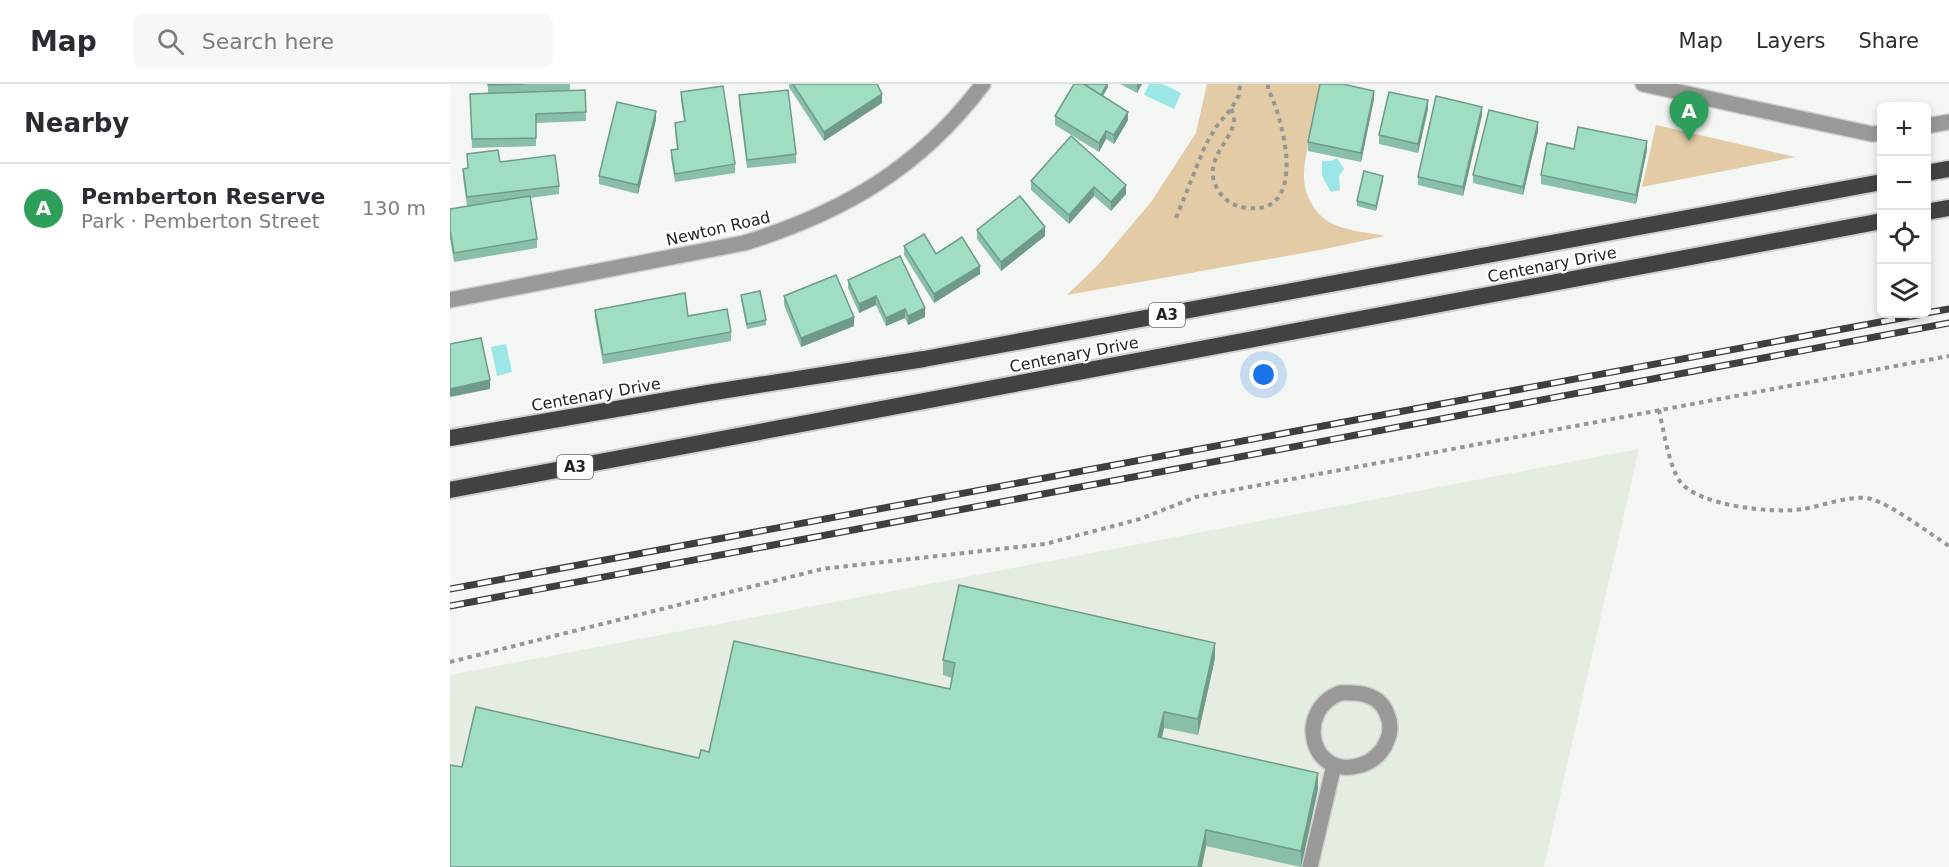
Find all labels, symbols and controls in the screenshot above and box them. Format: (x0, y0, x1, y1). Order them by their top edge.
search box (133, 14, 553, 68)
text: Map (30, 25, 97, 58)
icon: search (154, 25, 187, 58)
text: Search here (202, 29, 334, 54)
text: Map (1679, 29, 1723, 53)
text: Layers (1756, 29, 1825, 53)
text: Share (1858, 29, 1919, 53)
pin: A (1670, 92, 1708, 141)
map controls (1877, 102, 1931, 318)
button: + (1877, 102, 1931, 156)
text: Nearby (24, 108, 129, 138)
button: − (1877, 156, 1931, 210)
text: Pemberton Reserve (81, 184, 325, 209)
text: A (36, 196, 51, 220)
text: 130 m (362, 196, 426, 220)
street label: Newton Road (664, 207, 772, 250)
text: Park · Pemberton Street (81, 209, 320, 233)
button: locate (1877, 210, 1931, 264)
street label: Centenary Drive (1486, 243, 1618, 286)
button: layers (1877, 264, 1931, 318)
road number: A3 (1149, 303, 1185, 327)
street label: Centenary Drive (1008, 333, 1140, 376)
your location (1249, 360, 1278, 389)
street label: Centenary Drive (530, 374, 662, 415)
road number: A3 (557, 455, 593, 479)

